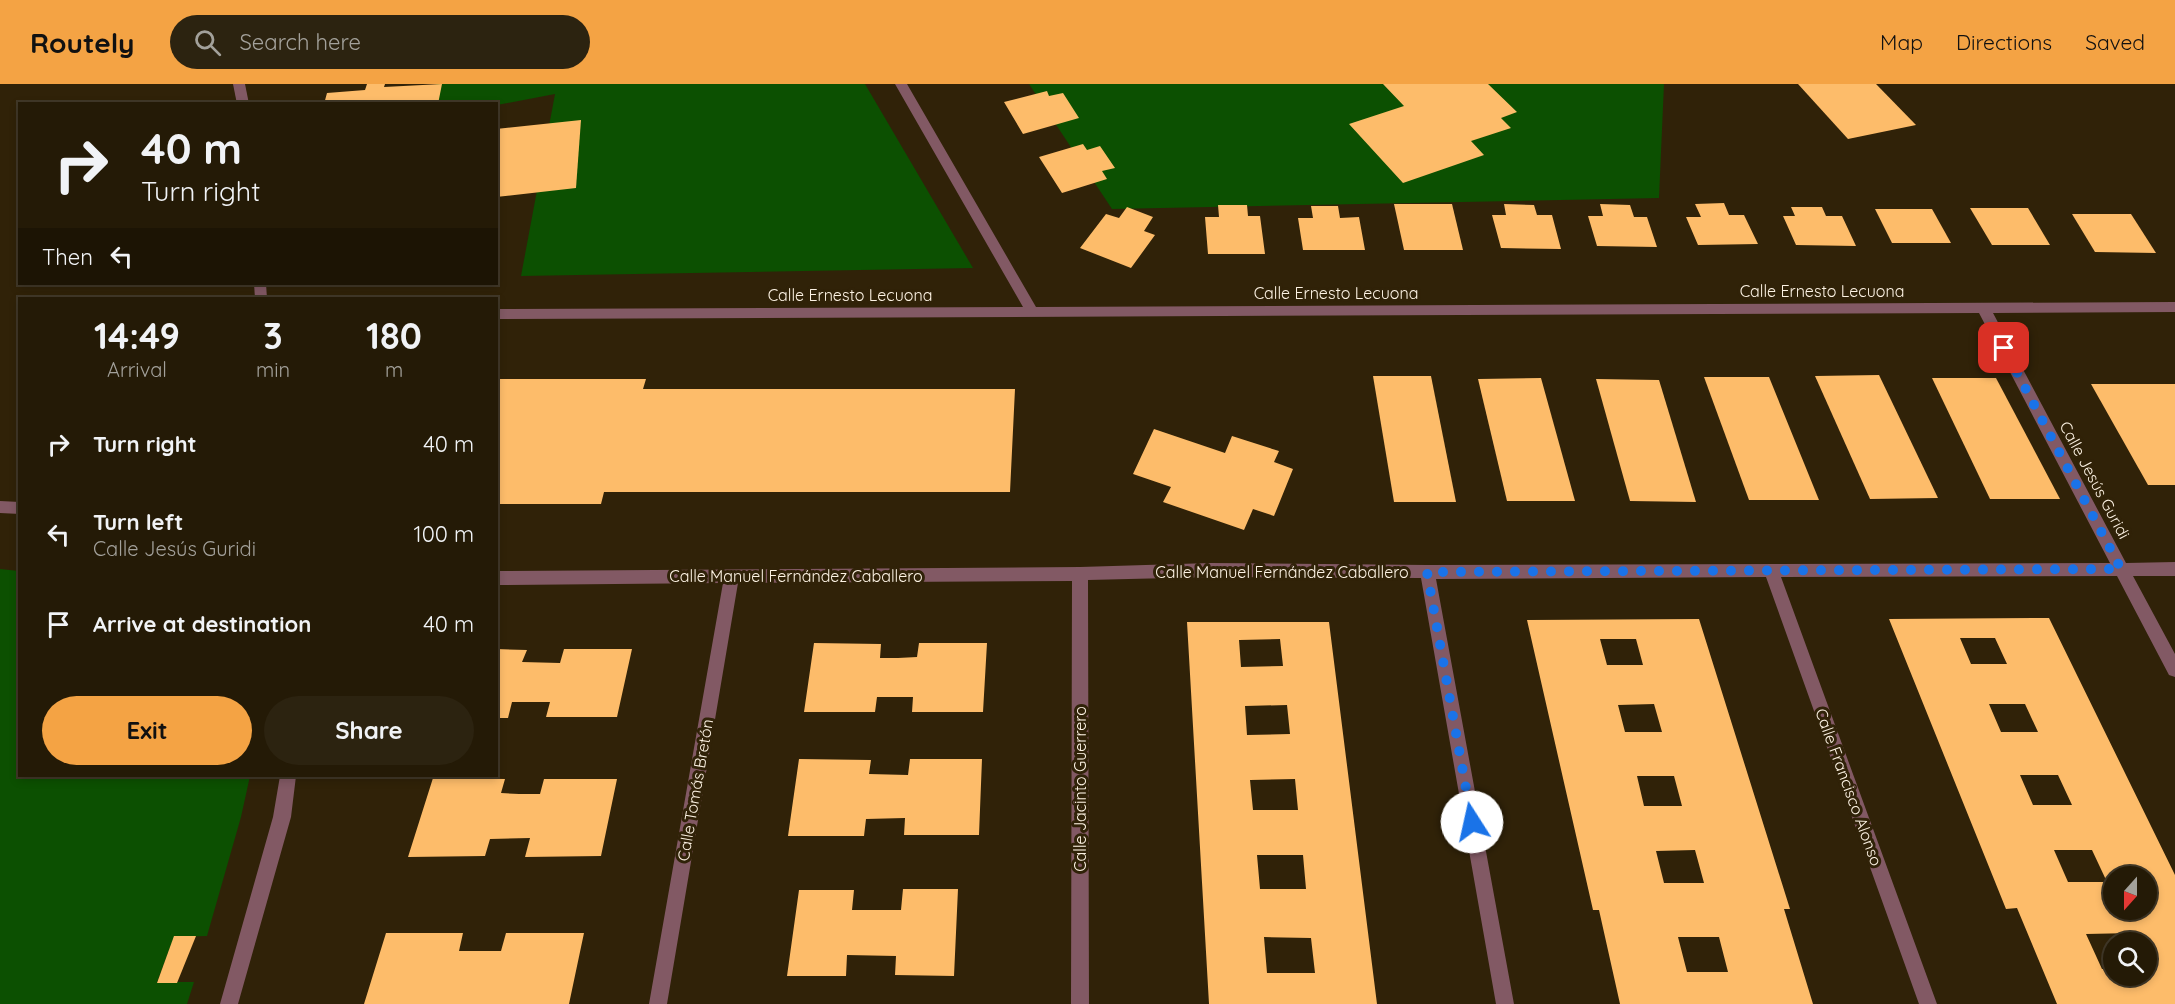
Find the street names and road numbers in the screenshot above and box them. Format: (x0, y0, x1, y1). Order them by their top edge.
street label: Calle Ernesto Lecuona (1740, 281, 1904, 301)
street label: Calle Ernesto Lecuona (1254, 283, 1418, 303)
street label: Calle Ernesto Lecuona (768, 285, 932, 305)
street label: Calle Jesús Guridi (2056, 418, 2134, 542)
street label: Calle Manuel Fernández Caballero (1155, 562, 1409, 582)
street label: Calle Manuel Fernández Caballero (669, 566, 923, 586)
street label: Calle Jacinto Guerrero (1070, 706, 1090, 872)
street label: Calle Francisco Alonso (1811, 706, 1887, 868)
street label: Calle Tomás Bretón (673, 717, 717, 863)

